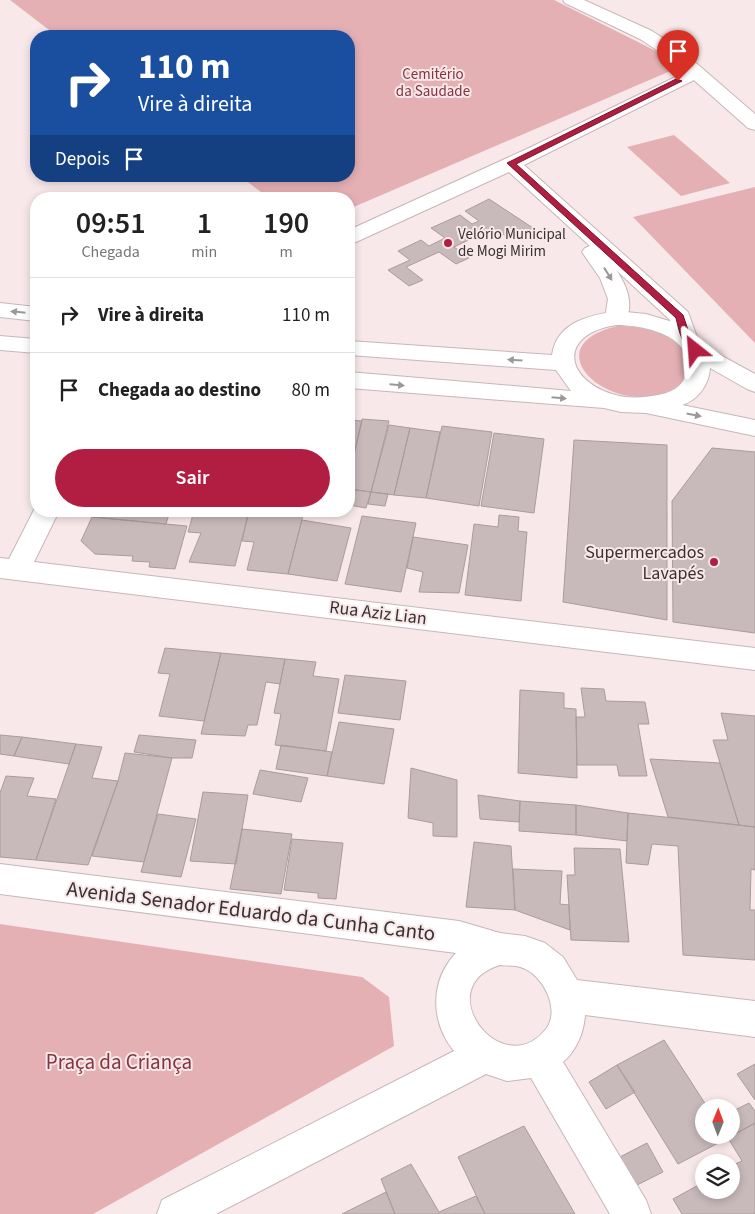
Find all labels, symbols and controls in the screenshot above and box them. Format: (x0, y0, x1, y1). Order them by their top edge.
pin (657, 30, 699, 81)
icon: arrive (664, 37, 692, 65)
text: 110 m (138, 42, 230, 92)
icon: right (55, 50, 120, 115)
park label: Cemitério da Saudade (396, 64, 470, 102)
text: Vire à direita (138, 88, 252, 120)
icon: arrive (120, 145, 148, 173)
text: Depois (55, 146, 110, 173)
text: 09:51 (76, 202, 146, 245)
text: 1 (197, 202, 212, 245)
text: 190 (263, 202, 309, 245)
place label: Velório Municipal de Mogi Mirim (458, 224, 566, 262)
marker: Velório Municipal de Mogi Mirim (442, 237, 454, 249)
text: Chegada (81, 241, 140, 263)
text: min (191, 241, 217, 263)
text: m (280, 241, 293, 263)
one-way arrow (603, 267, 613, 281)
icon: right (55, 301, 83, 329)
text: Vire à direita (98, 302, 204, 329)
text: 110 m (282, 302, 330, 329)
one-way arrow (10, 308, 26, 316)
position arrow (668, 323, 720, 375)
one-way arrow (506, 355, 522, 363)
icon: arrive (55, 376, 83, 404)
text: Chegada ao destino (98, 377, 261, 404)
text: 80 m (292, 377, 330, 404)
one-way arrow (390, 381, 406, 389)
one-way arrow (552, 394, 568, 402)
one-way arrow (686, 412, 702, 420)
button: Sair (55, 449, 330, 507)
place label: Supermercados Lavapés (585, 540, 704, 586)
marker: Supermercados Lavapés (708, 556, 720, 568)
street label: Rua Aziz Lian (328, 595, 428, 631)
street label: Avenida Senador Eduardo da Cunha Canto (65, 873, 437, 949)
park label: Praça da Criança (46, 1047, 192, 1077)
north arrow (695, 1099, 740, 1144)
map controls (695, 1099, 740, 1199)
button: layers (695, 1154, 740, 1199)

